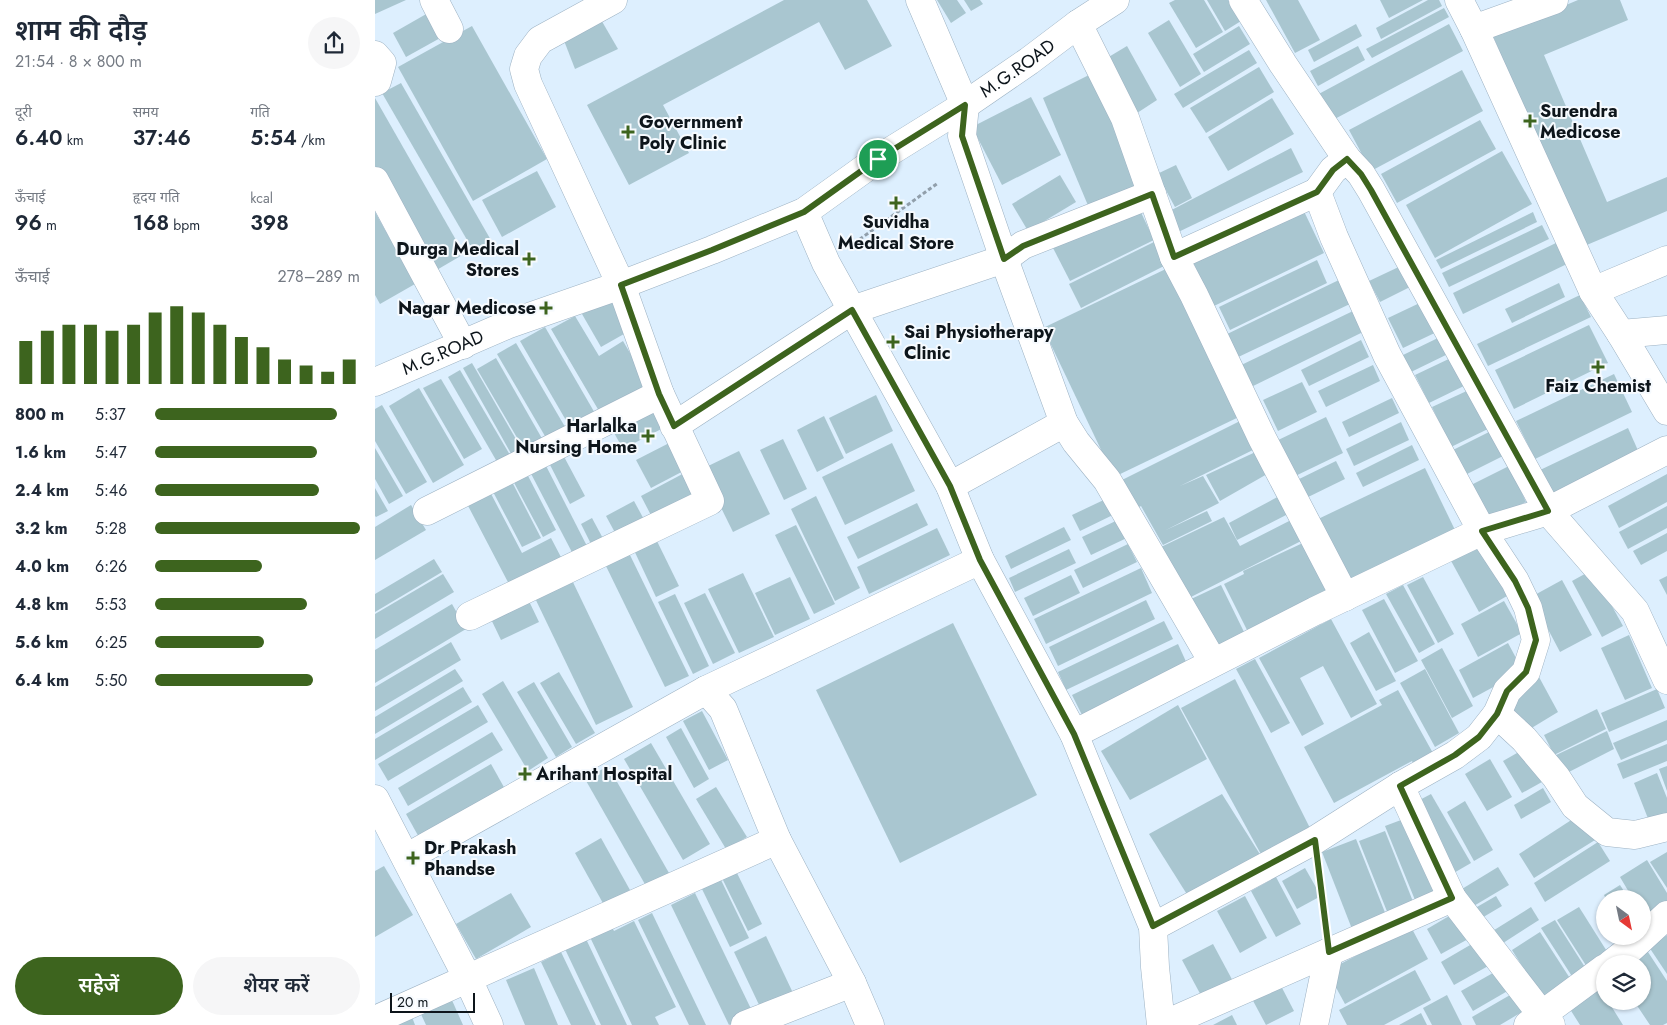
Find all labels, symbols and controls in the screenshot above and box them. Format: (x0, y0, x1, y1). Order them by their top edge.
text: शाम की दौड़ (15, 10, 147, 51)
button: share (308, 17, 360, 69)
street label: M.G.ROAD (975, 33, 1060, 104)
text: 21:54 · 8 × 800 m (15, 50, 142, 73)
place label: Surendra Medicose (1540, 98, 1620, 145)
text: दूरी (15, 102, 32, 122)
text: समय (133, 102, 159, 122)
text: गति (250, 102, 270, 122)
place label: Government Poly Clinic (639, 109, 743, 156)
marker: Surendra Medicose (1524, 115, 1536, 127)
text: 6.40 (15, 123, 62, 153)
text: 37:46 (133, 123, 191, 153)
text: 5:54 (250, 123, 297, 153)
marker: Government Poly Clinic (621, 125, 635, 139)
text: km (62, 130, 84, 150)
text: /km (297, 130, 325, 150)
pin (857, 138, 899, 180)
icon: arrive (864, 145, 892, 173)
text: ऊँचाई (15, 187, 45, 207)
text: हृदय गति (133, 187, 180, 207)
text: kcal (250, 188, 273, 208)
marker: Suvidha Medical Store (890, 197, 902, 209)
text: 96 (15, 208, 42, 238)
text: 168 (133, 208, 169, 238)
text: 398 (250, 208, 289, 238)
place label: Suvidha Medical Store (838, 209, 954, 256)
text: m (42, 215, 57, 235)
text: bpm (169, 215, 200, 235)
place label: Durga Medical Stores (396, 236, 519, 283)
marker: Durga Medical Stores (523, 253, 535, 265)
text: ऊँचाई (15, 265, 50, 288)
text: 278–289 m (278, 265, 360, 288)
place label: Nagar Medicose (398, 295, 536, 321)
marker: Nagar Medicose (540, 302, 552, 314)
place label: Sai Physiotherapy Clinic (904, 319, 1054, 366)
street label: M.G.ROAD (398, 323, 488, 382)
marker: Sai Physiotherapy Clinic (886, 335, 900, 349)
marker: Faiz Chemist (1592, 361, 1604, 373)
place label: Faiz Chemist (1545, 373, 1651, 399)
text: 800 m (15, 403, 64, 426)
text: 5:37 (95, 403, 126, 426)
place label: Harlalka Nursing Home (515, 413, 637, 460)
marker: Harlalka Nursing Home (641, 429, 655, 443)
text: 1.6 km (15, 441, 66, 464)
text: 5:47 (95, 441, 127, 464)
text: 2.4 km (15, 479, 69, 502)
text: 5:46 (95, 479, 127, 502)
text: 3.2 km (15, 517, 68, 540)
text: 5:28 (95, 517, 127, 540)
text: 4.0 km (15, 555, 69, 578)
text: 6:26 (95, 555, 127, 578)
text: 4.8 km (15, 593, 69, 616)
text: 5:53 (95, 593, 127, 616)
text: 5.6 km (15, 631, 68, 654)
text: 6:25 (95, 631, 127, 654)
text: 6.4 km (15, 669, 69, 692)
text: 5:50 (95, 669, 127, 692)
place label: Arihant Hospital (535, 761, 672, 787)
marker: Arihant Hospital (518, 767, 532, 781)
place label: Dr Prakash Phandse (424, 835, 516, 882)
marker: Dr Prakash Phandse (406, 851, 420, 865)
north arrow (1596, 890, 1651, 945)
map controls (1596, 890, 1651, 1010)
button: layers (1596, 955, 1651, 1010)
button: सहेजें (15, 957, 183, 1015)
button: शेयर करें (193, 957, 360, 1015)
scale bar (390, 990, 475, 1013)
text: 20 m (397, 992, 429, 1012)

